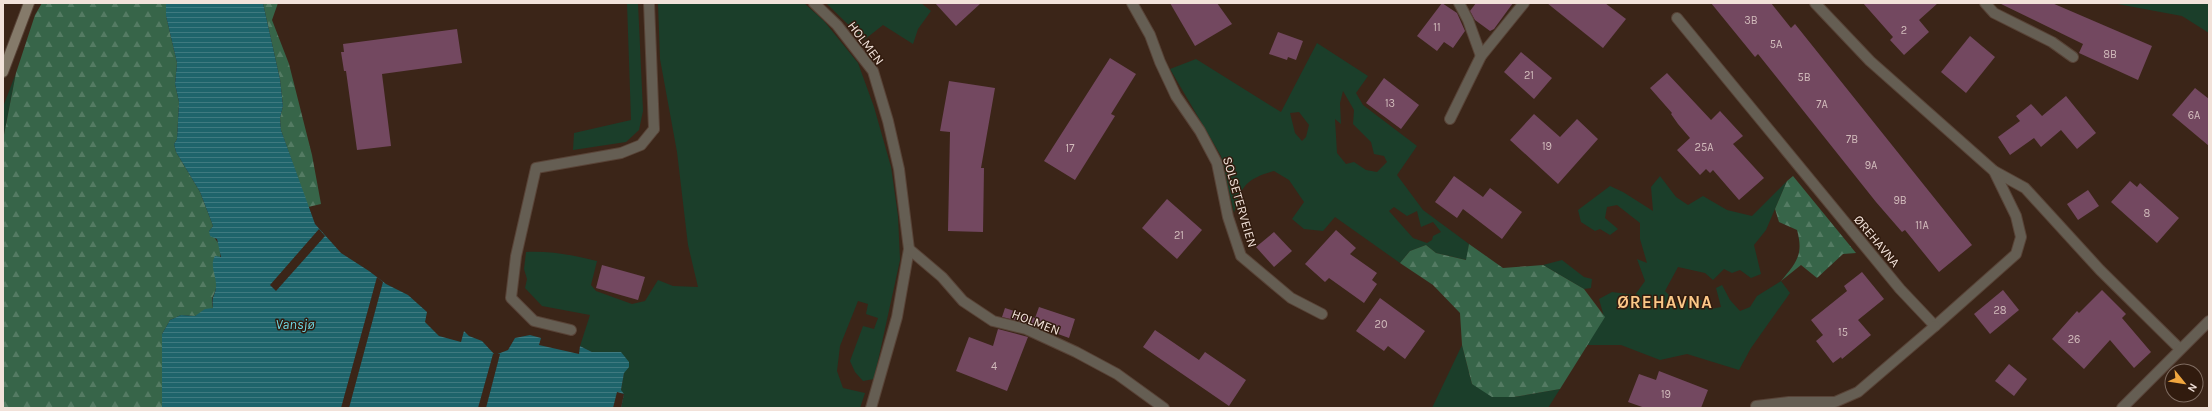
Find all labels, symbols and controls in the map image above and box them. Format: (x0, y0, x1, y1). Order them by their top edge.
house number: 3B (1744, 14, 1758, 27)
street label: HOLMEN (845, 18, 887, 68)
house number: 11 (1433, 21, 1441, 34)
house number: 2 (1901, 24, 1907, 37)
house number: 5A (1770, 38, 1783, 51)
house number: 8B (2103, 48, 2117, 61)
house number: 21 (1524, 69, 1534, 82)
house number: 5B (1797, 71, 1811, 84)
house number: 13 (1385, 97, 1395, 110)
house number: 7A (1816, 98, 1828, 111)
house number: 6A (2188, 109, 2201, 122)
house number: 7B (1846, 133, 1858, 146)
house number: 19 (1542, 140, 1552, 153)
house number: 25A (1695, 141, 1714, 154)
house number: 17 (1066, 142, 1074, 155)
street label: SOLSETERVEIEN (1220, 155, 1260, 249)
house number: 9A (1865, 159, 1878, 172)
house number: 9B (1893, 194, 1907, 207)
house number: 8 (2144, 207, 2151, 220)
street label: ØREHAVNA (1851, 212, 1903, 270)
house number: 11A (1915, 219, 1929, 232)
house number: 21 (1174, 229, 1184, 242)
district label: ØREHAVNA (1617, 292, 1713, 312)
house number: 28 (1993, 304, 2007, 317)
street label: HOLMEN (1010, 306, 1062, 338)
water label: Vansjø (276, 316, 316, 333)
house number: 20 (1375, 318, 1387, 331)
house number: 15 (1838, 326, 1848, 339)
house number: 26 (2068, 333, 2080, 346)
house number: 4 (991, 360, 997, 373)
north arrow (2164, 363, 2204, 403)
text: N (2185, 381, 2200, 394)
house number: 19 (1661, 388, 1671, 401)

